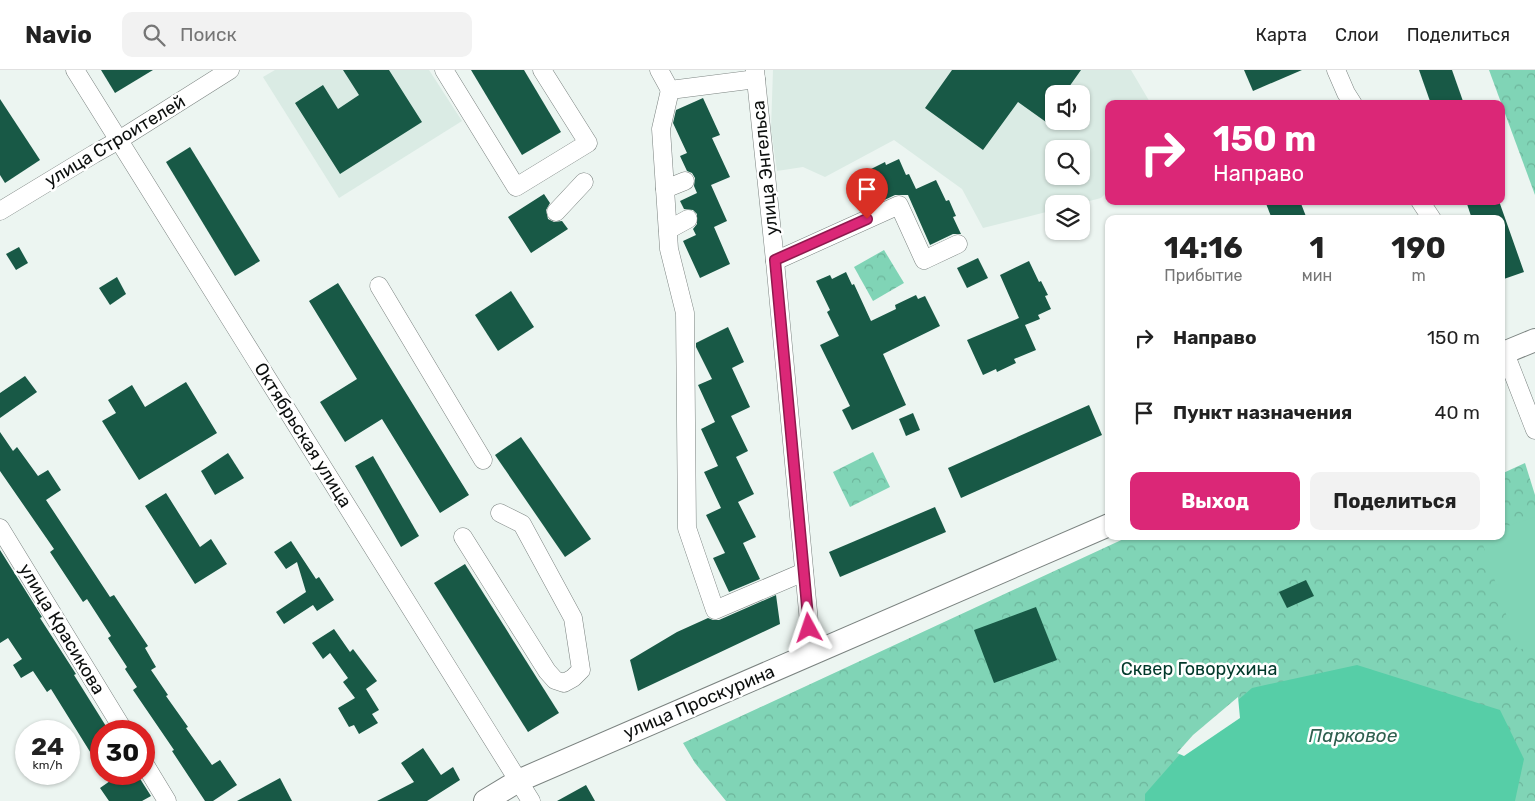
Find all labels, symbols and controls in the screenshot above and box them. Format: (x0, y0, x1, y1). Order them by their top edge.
search box (122, 12, 472, 57)
text: Navio (25, 21, 92, 49)
icon: search (140, 21, 168, 49)
text: Поиск (180, 23, 237, 46)
text: Карта (1256, 24, 1307, 46)
text: Слои (1335, 24, 1379, 46)
text: Поделиться (1407, 24, 1510, 46)
map controls (1045, 85, 1090, 240)
button: sound (1045, 85, 1090, 130)
street label: улица Строителей (41, 90, 189, 192)
street label: улица Энгельса (747, 99, 783, 237)
text: 150 m (1213, 118, 1316, 160)
icon: right (1130, 120, 1195, 185)
button: search (1045, 140, 1090, 185)
text: Направо (1213, 160, 1304, 187)
pin (846, 168, 888, 219)
icon: arrive (853, 175, 881, 203)
button: layers (1045, 195, 1090, 240)
text: 14:16 (1164, 230, 1243, 266)
text: 1 (1310, 230, 1324, 266)
text: 190 (1391, 230, 1446, 266)
text: Прибытие (1164, 266, 1243, 285)
text: мин (1302, 266, 1332, 285)
text: m (1412, 266, 1426, 285)
icon: right (1130, 324, 1158, 352)
text: Направо (1173, 326, 1257, 349)
text: 150 m (1427, 326, 1480, 349)
street label: Октябрьская улица (250, 359, 356, 511)
icon: arrive (1130, 399, 1158, 427)
text: Пункт назначения (1173, 401, 1352, 424)
text: 40 m (1435, 401, 1480, 424)
button: Выход (1130, 472, 1300, 530)
button: Поделиться (1310, 472, 1480, 530)
street label: улица Красикова (14, 560, 110, 698)
position arrow (782, 601, 834, 653)
park label: Сквер Говорухина (1121, 658, 1277, 680)
street label: улица Проскурина (620, 660, 778, 744)
speed limit sign: 30 (90, 720, 155, 785)
water label: Парковое (1309, 724, 1398, 747)
text: 24 (31, 732, 64, 761)
text: km/h (33, 758, 62, 772)

